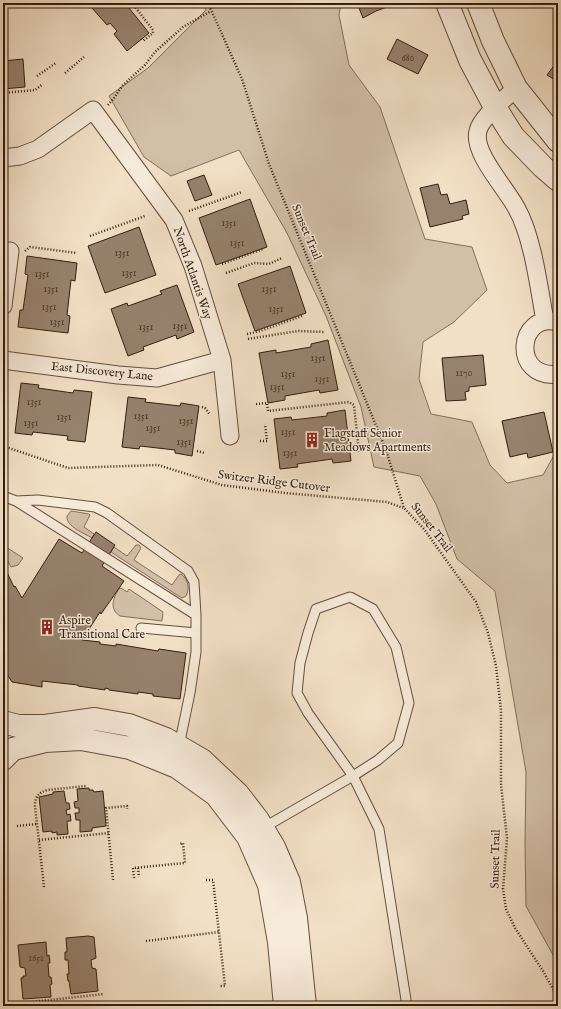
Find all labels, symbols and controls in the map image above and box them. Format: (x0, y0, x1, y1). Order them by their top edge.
house number: 680 (401, 52, 415, 65)
street label: Sunset Trail (288, 202, 325, 263)
house number: 1351 (222, 217, 237, 230)
street label: North Atlantis Way (170, 225, 215, 322)
house number: 1351 (230, 237, 245, 250)
house number: 1351 (115, 247, 130, 260)
house number: 1351 (122, 267, 137, 280)
house number: 1351 (35, 268, 50, 281)
house number: 1351 (44, 283, 59, 296)
house number: 1351 (262, 283, 277, 296)
house number: 1351 (42, 301, 57, 314)
house number: 1351 (269, 303, 284, 316)
house number: 1351 (50, 316, 65, 329)
house number: 1351 (173, 320, 188, 333)
house number: 1351 (139, 321, 154, 334)
house number: 1351 (311, 352, 326, 365)
street label: East Discovery Lane (50, 359, 154, 384)
house number: 1170 (455, 367, 473, 380)
house number: 1351 (281, 368, 296, 381)
house number: 1351 (315, 373, 330, 386)
house number: 1351 (270, 381, 285, 394)
house number: 1351 (27, 396, 42, 409)
house number: 1351 (134, 410, 149, 423)
house number: 1351 (57, 411, 72, 424)
house number: 1351 (179, 415, 194, 428)
house number: 1351 (24, 417, 39, 430)
house number: 1351 (146, 422, 161, 435)
house number: 1351 (281, 426, 296, 439)
place label: Flagstaff Senior Meadows Apartments (324, 426, 431, 456)
building icon: Flagstaff Senior Meadows Apartments (303, 431, 321, 449)
house number: 1351 (177, 436, 192, 449)
house number: 1351 (283, 447, 298, 460)
street label: Switzer Ridge Cutover (217, 467, 331, 496)
street label: Sunset Trail (407, 499, 456, 556)
place label: Aspire Transitional Care (58, 613, 146, 642)
building icon: Aspire Transitional Care (38, 618, 56, 636)
street label: Sunset Trail (487, 829, 504, 889)
house number: 1651 (28, 952, 44, 965)

